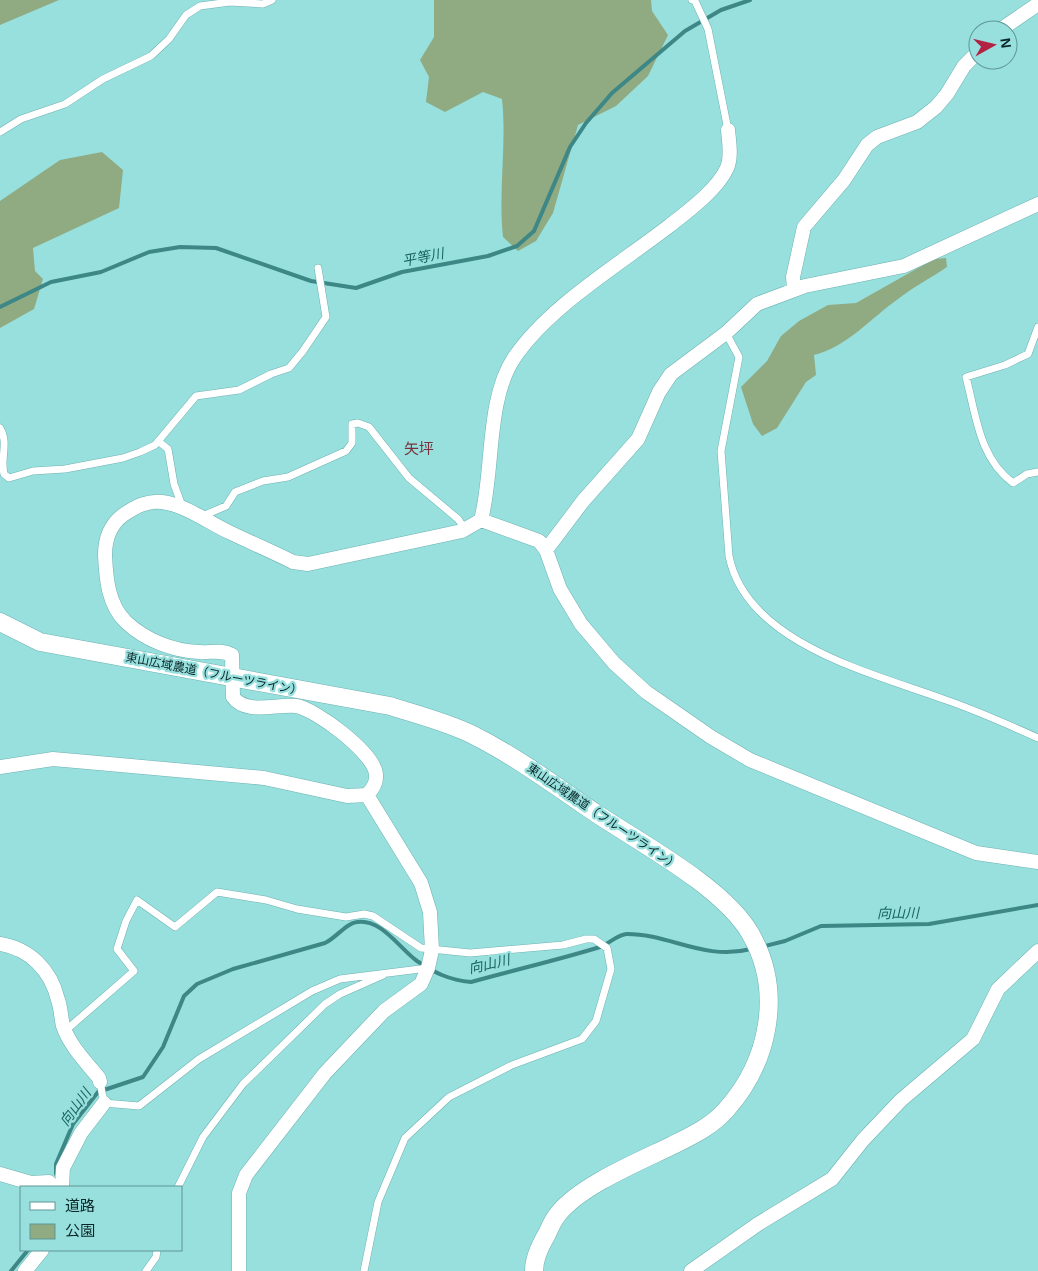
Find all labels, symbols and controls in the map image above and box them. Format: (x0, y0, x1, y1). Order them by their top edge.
north arrow (968, 20, 1018, 70)
text: N (997, 37, 1015, 49)
water label: 平等川 (401, 245, 447, 269)
district label: 矢坪 (404, 440, 434, 457)
street label: 東山広域農道（フルーツライン） (124, 650, 304, 698)
street label: 東山広域農道（フルーツライン） (525, 761, 681, 873)
water label: 向山川 (877, 905, 921, 921)
water label: 向山川 (467, 951, 513, 977)
water label: 向山川 (56, 1084, 95, 1129)
legend (20, 1186, 182, 1251)
text: 道路 (65, 1197, 95, 1214)
text: 公園 (65, 1222, 95, 1239)

